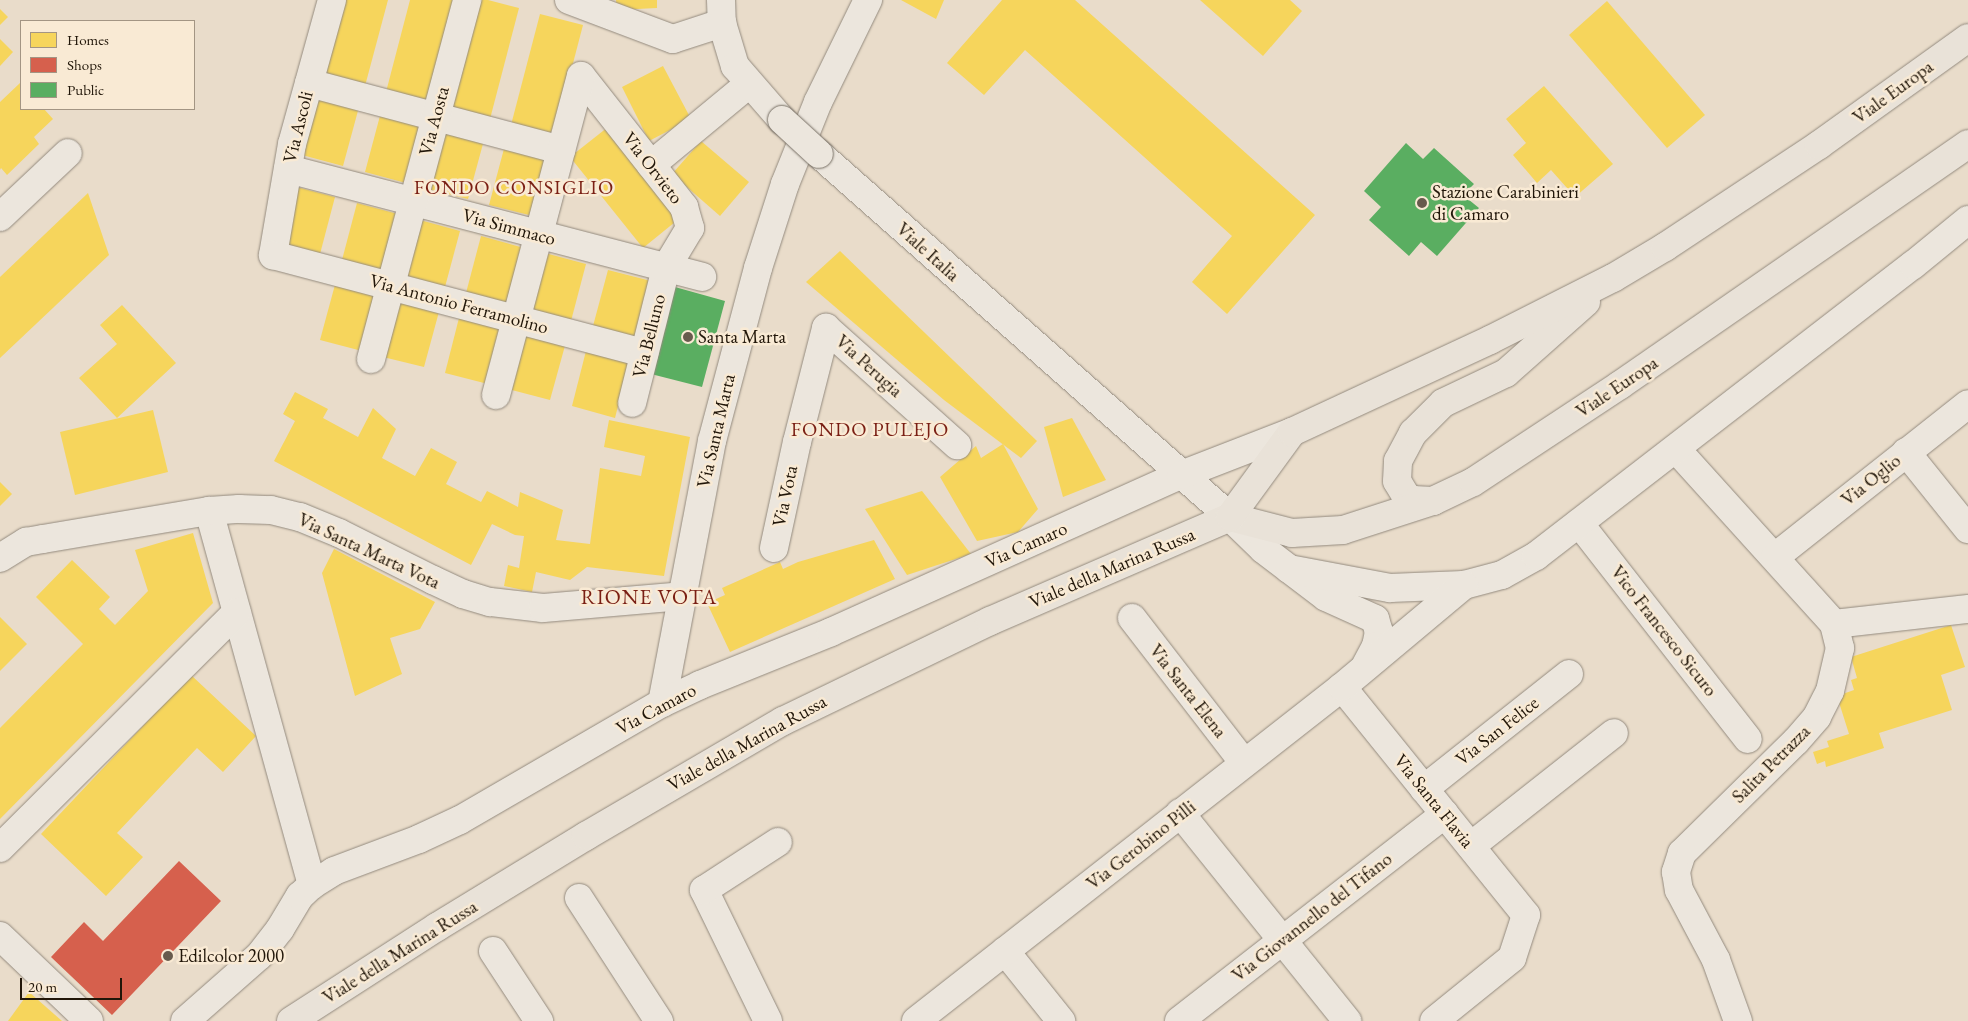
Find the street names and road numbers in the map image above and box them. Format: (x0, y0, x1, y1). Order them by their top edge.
street label: Viale Europa (1848, 55, 1938, 129)
street label: Via Aosta (414, 84, 454, 158)
street label: Via Ascoli (278, 89, 318, 165)
street label: Via Orvieto (618, 127, 688, 209)
street label: Via Simmaco (460, 204, 558, 250)
street label: Viale Italia (892, 218, 964, 286)
street label: Via Antonio Ferramolino (367, 269, 551, 339)
street label: Via Belluno (628, 292, 670, 380)
street label: Via Perugia (831, 330, 907, 402)
street label: Viale Europa (1572, 351, 1662, 423)
street label: Via Santa Marta (692, 372, 740, 490)
street label: Via Oglio (1837, 449, 1905, 511)
street label: Via Vota (767, 463, 803, 529)
street label: Via Santa Marta Vota (294, 508, 444, 594)
street label: Via Camaro (981, 517, 1071, 573)
street label: Viale della Marina Russa (1026, 523, 1198, 613)
street label: Vico Francesco Sicuro (1606, 561, 1722, 701)
street label: Via Santa Elena (1144, 640, 1232, 742)
street label: Via Camaro (612, 678, 700, 740)
street label: Viale della Marina Russa (664, 690, 830, 796)
street label: Via San Felice (1451, 691, 1543, 771)
street label: Salita Petrazza (1727, 720, 1815, 808)
street label: Via Santa Flavia (1389, 749, 1479, 853)
street label: Via Gerobino Pilli (1082, 795, 1200, 895)
street label: Via Giovannello del Tifano (1227, 847, 1397, 987)
street label: Viale della Marina Russa (318, 895, 482, 1009)

